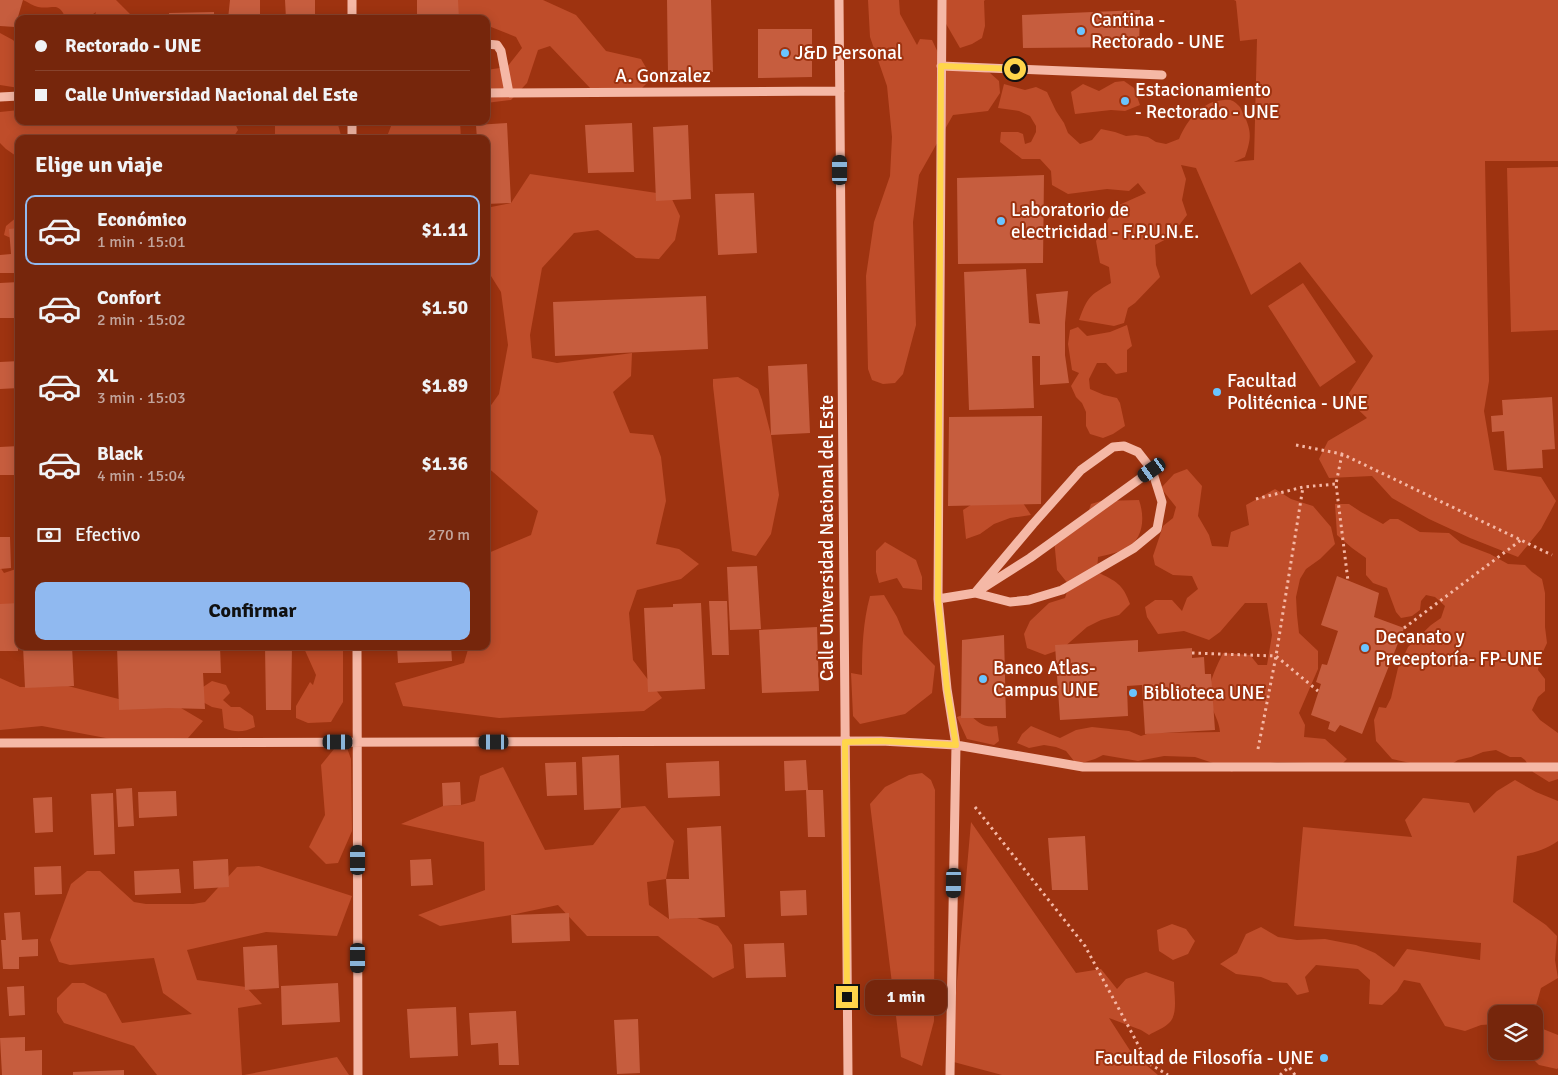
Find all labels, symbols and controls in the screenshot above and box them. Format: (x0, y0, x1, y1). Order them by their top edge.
place label: Cantina - Rectorado - UNE (1091, 8, 1225, 54)
marker: Cantina - Rectorado - UNE (1075, 25, 1087, 37)
text: Rectorado - UNE (65, 34, 201, 58)
place label: J&D Personal (795, 41, 902, 65)
marker: J&D Personal (779, 47, 791, 59)
route start (1004, 58, 1026, 80)
street label: A. Gonzalez (615, 64, 711, 88)
place label: Estacionamiento - Rectorado - UNE (1135, 78, 1280, 124)
text: Calle Universidad Nacional del Este (65, 83, 358, 107)
marker: Estacionamiento - Rectorado - UNE (1119, 95, 1131, 107)
text: Elige un viaje (35, 151, 163, 178)
car (832, 155, 847, 185)
place label: Laboratorio de electricidad - F.P.U.N.E. (1011, 198, 1199, 244)
icon: car (37, 208, 82, 253)
text: Económico (97, 208, 187, 232)
marker: Laboratorio de electricidad - F.P.U.N.E. (995, 215, 1007, 227)
text: $1.11 (422, 218, 468, 242)
text: 1 min · 15:01 (97, 232, 186, 252)
icon: car (37, 286, 82, 331)
text: Confort (97, 286, 161, 310)
text: $1.50 (422, 296, 468, 320)
text: 2 min · 15:02 (97, 310, 186, 330)
icon: car (37, 364, 82, 409)
text: XL (97, 364, 119, 388)
place label: Facultad Politécnica - UNE (1227, 369, 1368, 415)
text: $1.89 (422, 374, 468, 398)
marker: Facultad Politécnica - UNE (1211, 386, 1223, 398)
text: 3 min · 15:03 (97, 388, 186, 408)
street label: Calle Universidad Nacional del Este (815, 395, 839, 681)
icon: car (37, 442, 82, 487)
text: Black (97, 442, 143, 466)
text: $1.36 (422, 452, 468, 476)
car (1135, 455, 1168, 485)
text: 4 min · 15:04 (97, 466, 186, 486)
icon: cash (35, 521, 63, 549)
text: Efectivo (75, 523, 140, 547)
text: 270 m (428, 525, 470, 545)
button: Confirmar (35, 582, 470, 640)
place label: Decanato y Preceptoría- FP-UNE (1375, 625, 1543, 671)
marker: Decanato y Preceptoría- FP-UNE (1359, 642, 1371, 654)
place label: Banco Atlas- Campus UNE (993, 656, 1098, 702)
marker: Banco Atlas- Campus UNE (977, 673, 989, 685)
place label: Biblioteca UNE (1143, 681, 1265, 705)
marker: Biblioteca UNE (1127, 687, 1139, 699)
car (323, 735, 353, 750)
car (479, 735, 509, 750)
car (350, 845, 365, 875)
car (946, 868, 961, 898)
car (350, 943, 365, 973)
callout: 1 min (864, 980, 947, 1014)
route end (836, 986, 858, 1008)
text: 1 min (887, 987, 925, 1007)
map controls (1488, 1005, 1543, 1060)
button: layers (1488, 1005, 1543, 1060)
place label: Facultad de Filosofía - UNE (1095, 1046, 1314, 1070)
marker: Facultad de Filosofía - UNE (1318, 1052, 1330, 1064)

